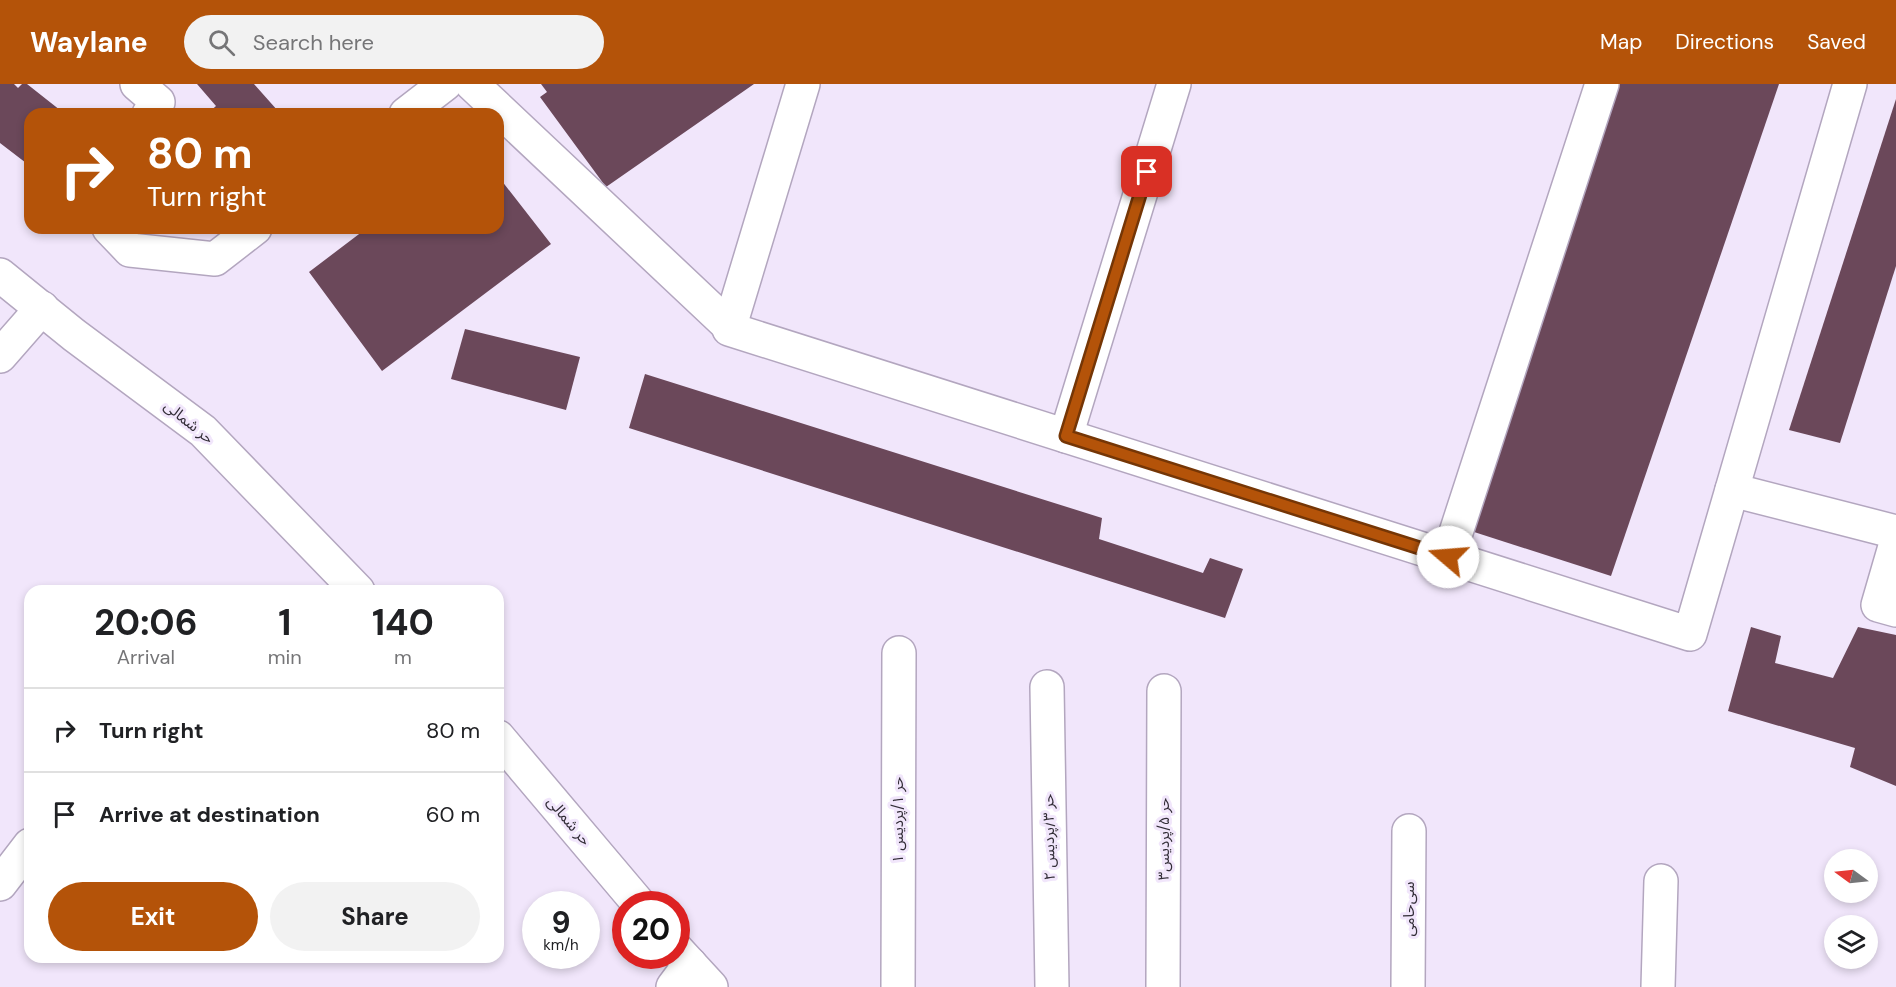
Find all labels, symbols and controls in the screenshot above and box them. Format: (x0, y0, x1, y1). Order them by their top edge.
search box (184, 15, 604, 69)
text: Waylane (30, 24, 148, 61)
icon: search (205, 26, 238, 59)
text: Search here (253, 28, 374, 57)
text: Map (1600, 28, 1642, 56)
text: Directions (1675, 28, 1774, 56)
text: Saved (1807, 28, 1866, 56)
text: 80 m (147, 126, 253, 181)
icon: right (48, 132, 126, 210)
pin (1121, 146, 1172, 197)
icon: arrive (1130, 155, 1163, 188)
text: Turn right (147, 179, 267, 214)
street label: حر شمالی (160, 396, 218, 448)
position arrow (1416, 525, 1480, 589)
text: 20:06 (94, 599, 197, 646)
text: 1 (278, 599, 291, 646)
text: 140 (372, 599, 434, 646)
text: Arrival (117, 644, 175, 670)
text: min (268, 644, 302, 670)
text: m (394, 644, 412, 670)
icon: right (48, 714, 81, 747)
text: Turn right (99, 716, 204, 745)
text: 80 m (426, 716, 480, 745)
street label: حر ۱/پردیس ۱ (888, 777, 908, 863)
street label: حر شمالی (543, 792, 596, 850)
street label: حر ۳/پردیس ۲ (1038, 793, 1060, 880)
icon: arrive (48, 798, 81, 831)
street label: حر ۵/پردیس۳ (1154, 798, 1174, 880)
text: Arrive at destination (99, 800, 320, 829)
text: 60 m (426, 800, 480, 829)
north arrow (1824, 849, 1878, 903)
map controls (1824, 849, 1878, 969)
street label: سی‌حامی (1399, 881, 1419, 936)
button: Exit (48, 882, 258, 951)
button: Share (270, 882, 480, 951)
speed limit sign: 20 (612, 891, 690, 969)
text: 9 (551, 903, 571, 942)
button: layers (1824, 915, 1878, 969)
text: km/h (543, 935, 579, 955)

